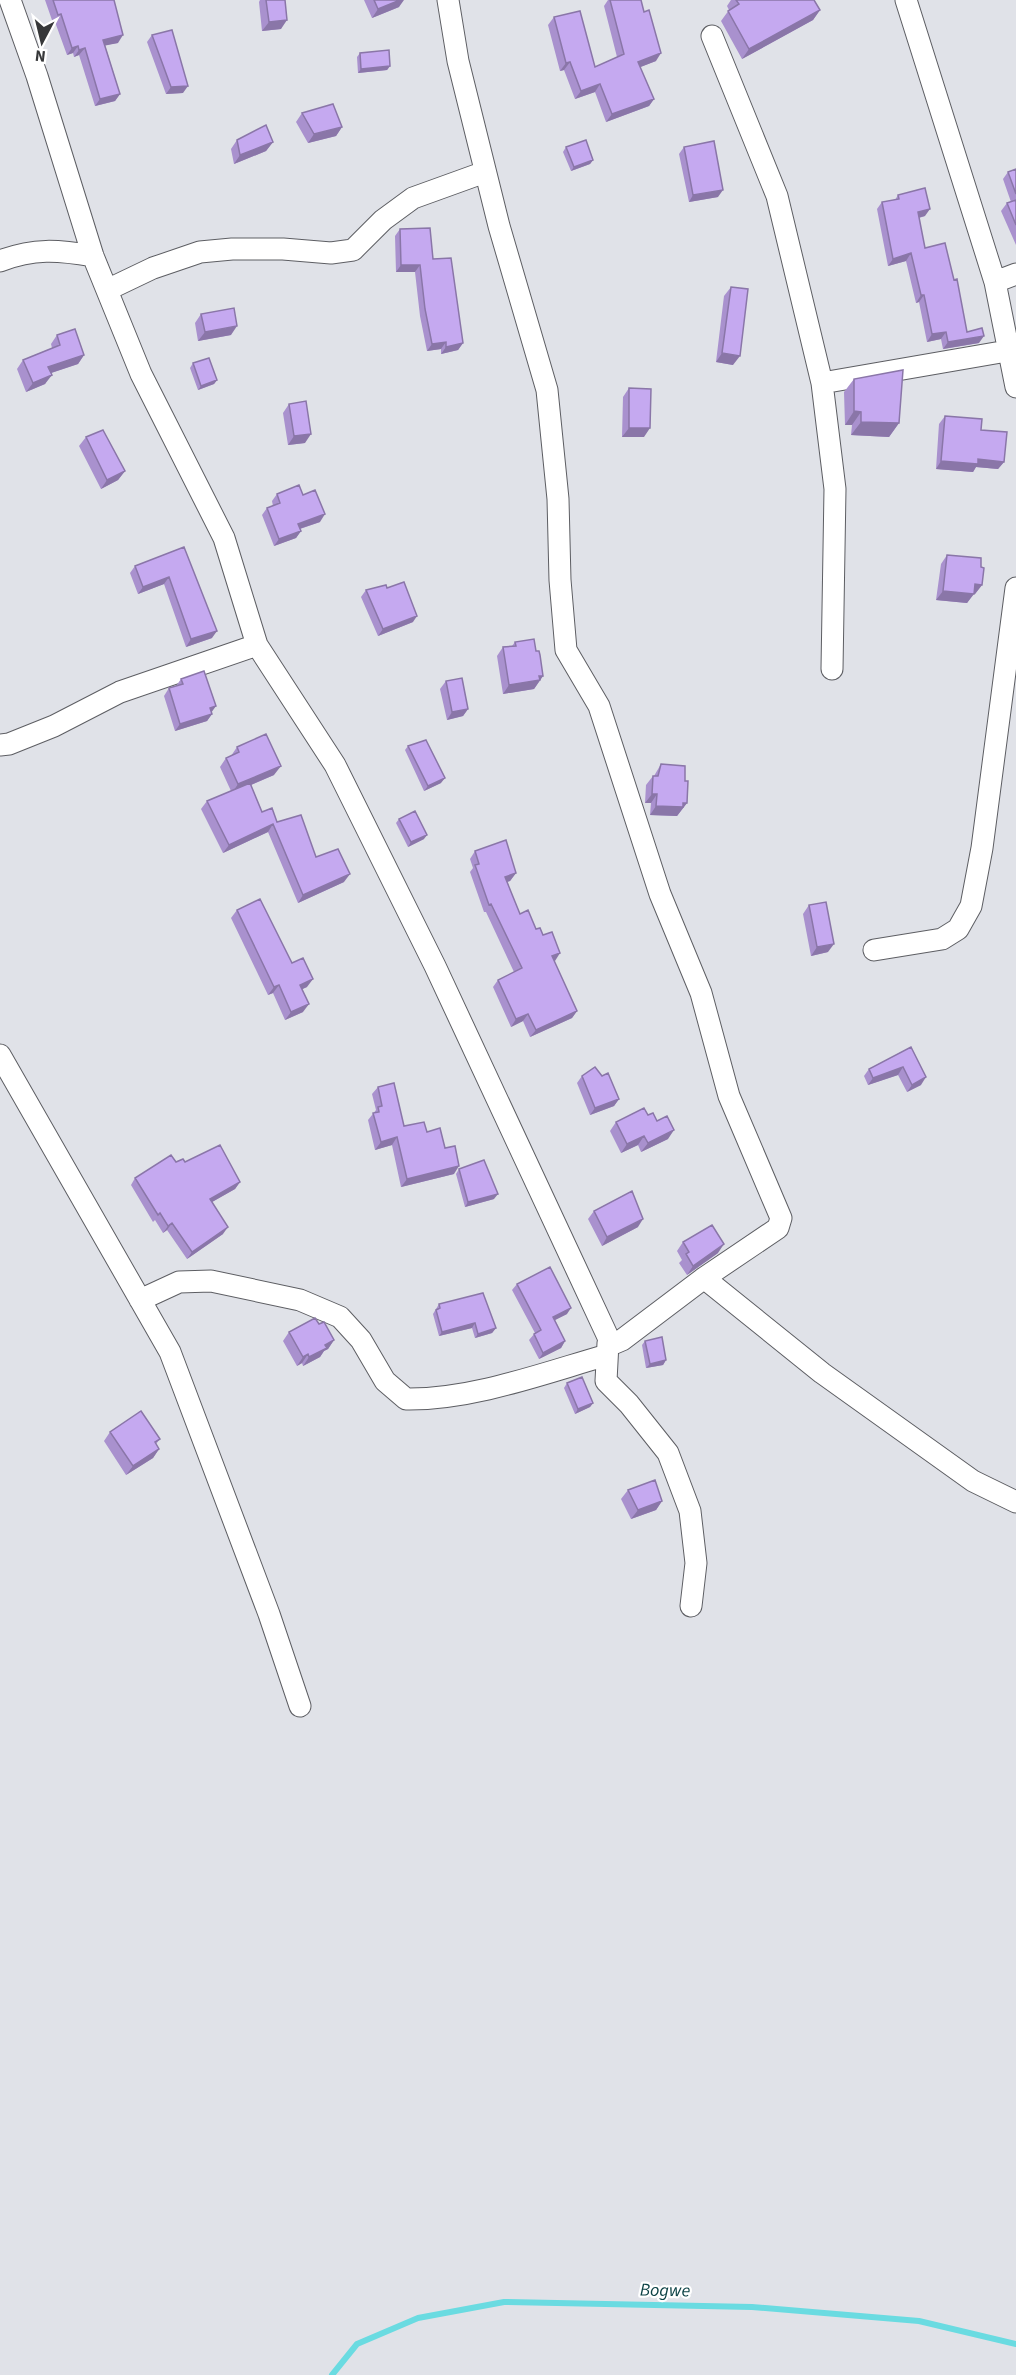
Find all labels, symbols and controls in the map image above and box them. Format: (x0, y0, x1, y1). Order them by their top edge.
north arrow (12, 12, 72, 72)
text: N (34, 44, 47, 67)
water label: Bogwe (640, 2278, 691, 2303)

